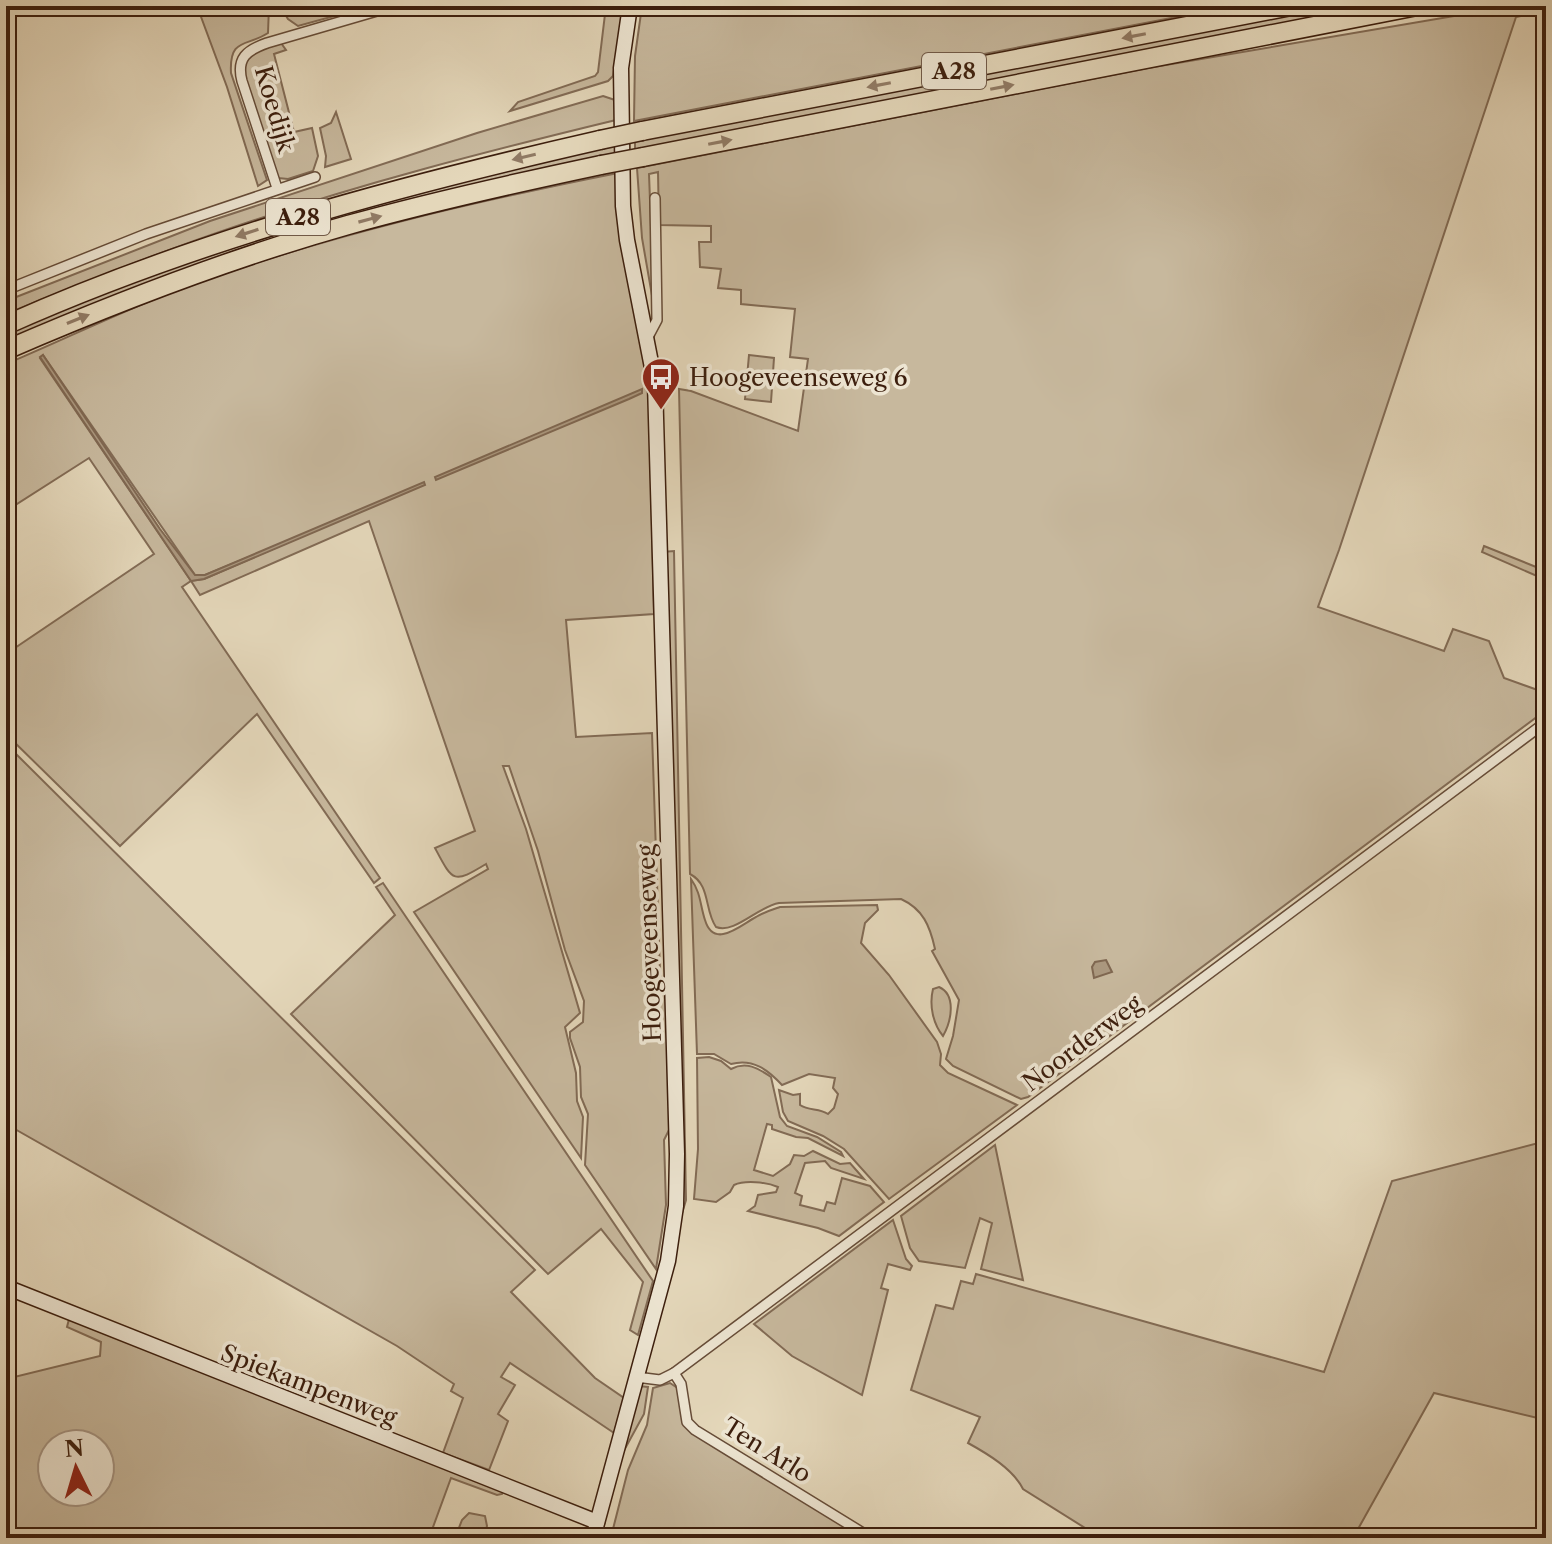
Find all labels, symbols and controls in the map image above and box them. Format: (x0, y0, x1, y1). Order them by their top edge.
one-way arrow (1121, 31, 1146, 43)
road number: A28 (922, 53, 986, 89)
street label: Koedijk (249, 62, 301, 157)
one-way arrow (866, 80, 891, 92)
one-way arrow (990, 80, 1015, 93)
one-way arrow (707, 136, 732, 148)
one-way arrow (512, 151, 537, 164)
road number: A28 (266, 199, 330, 235)
one-way arrow (357, 213, 382, 225)
one-way arrow (234, 228, 258, 240)
one-way arrow (66, 312, 90, 325)
bus stop icon: Hoogeveenseweg 6 (640, 356, 682, 411)
place label: Hoogeveenseweg 6 (689, 363, 907, 392)
street label: Hoogeveenseweg (631, 843, 667, 1042)
street label: Noorderweg (1017, 989, 1148, 1097)
street label: Spiekampenweg (217, 1338, 401, 1432)
street label: Ten Arlo (717, 1411, 817, 1489)
north arrow (36, 1428, 116, 1508)
text: N (64, 1434, 85, 1463)

